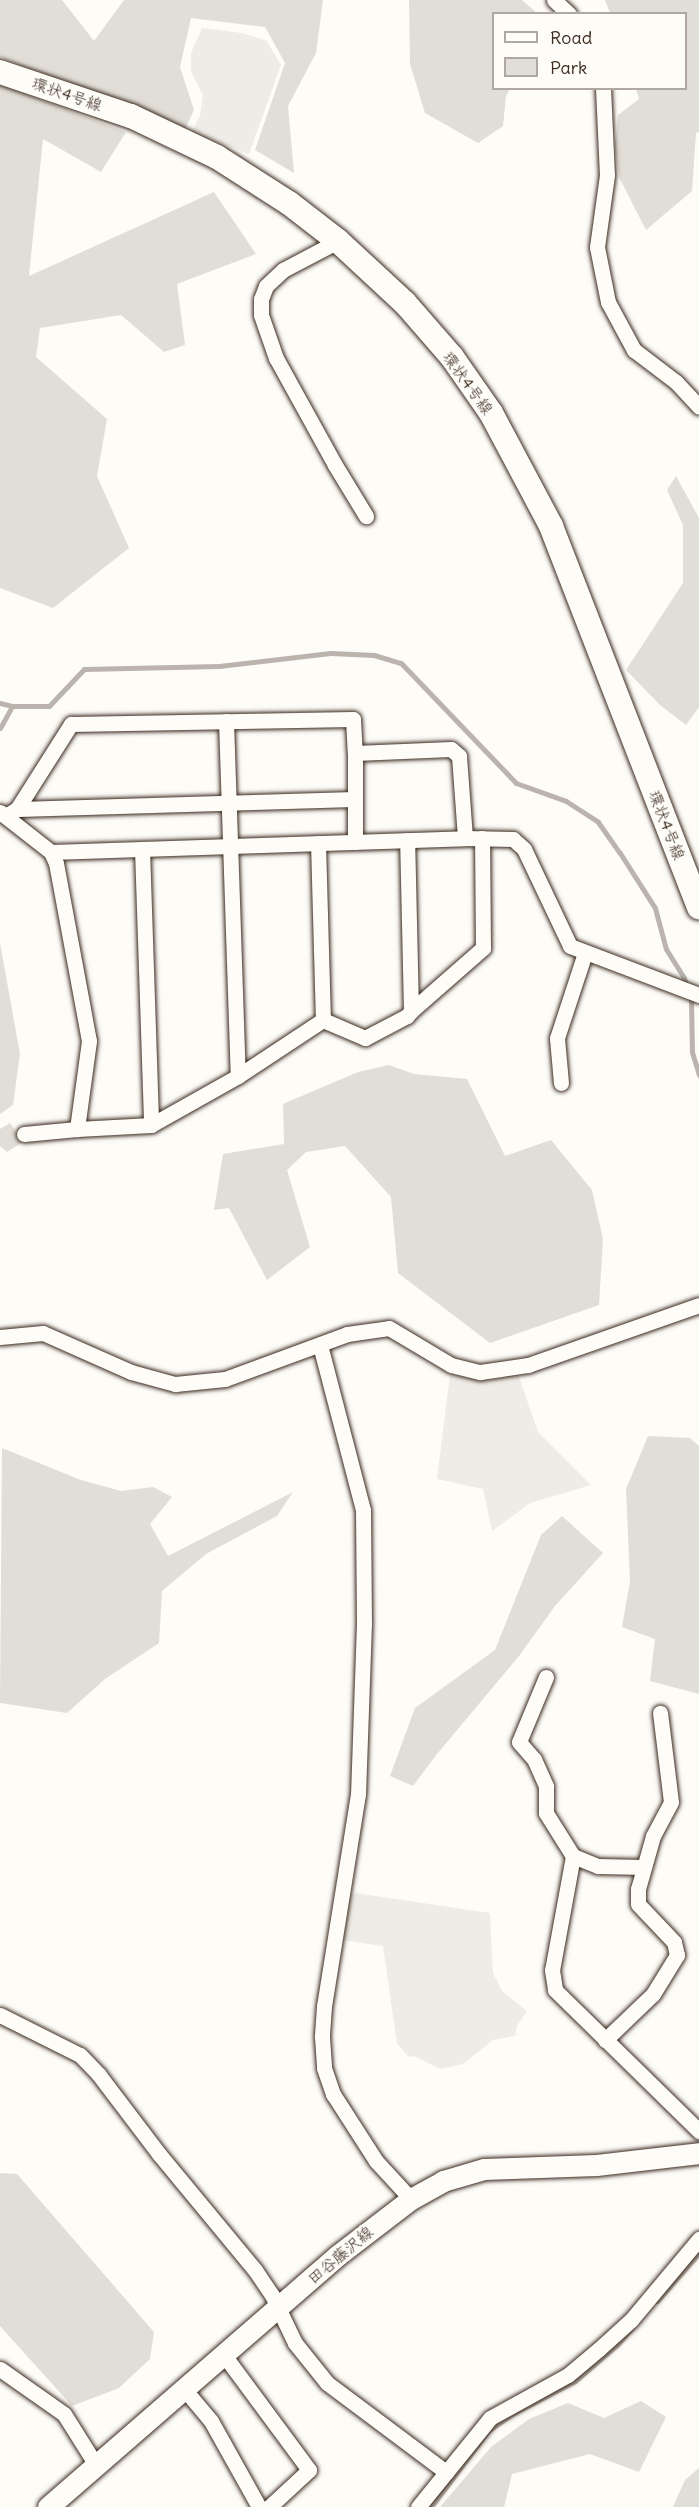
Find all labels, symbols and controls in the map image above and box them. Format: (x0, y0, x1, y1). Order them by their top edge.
legend (492, 12, 687, 90)
text: Road (550, 26, 592, 49)
text: Park (550, 56, 587, 79)
street label: 環状4号線 (29, 73, 105, 115)
street label: 環状4号線 (439, 348, 497, 418)
street label: 環状4号線 (645, 787, 689, 863)
street label: 田谷藤沢線 (303, 2222, 377, 2288)

